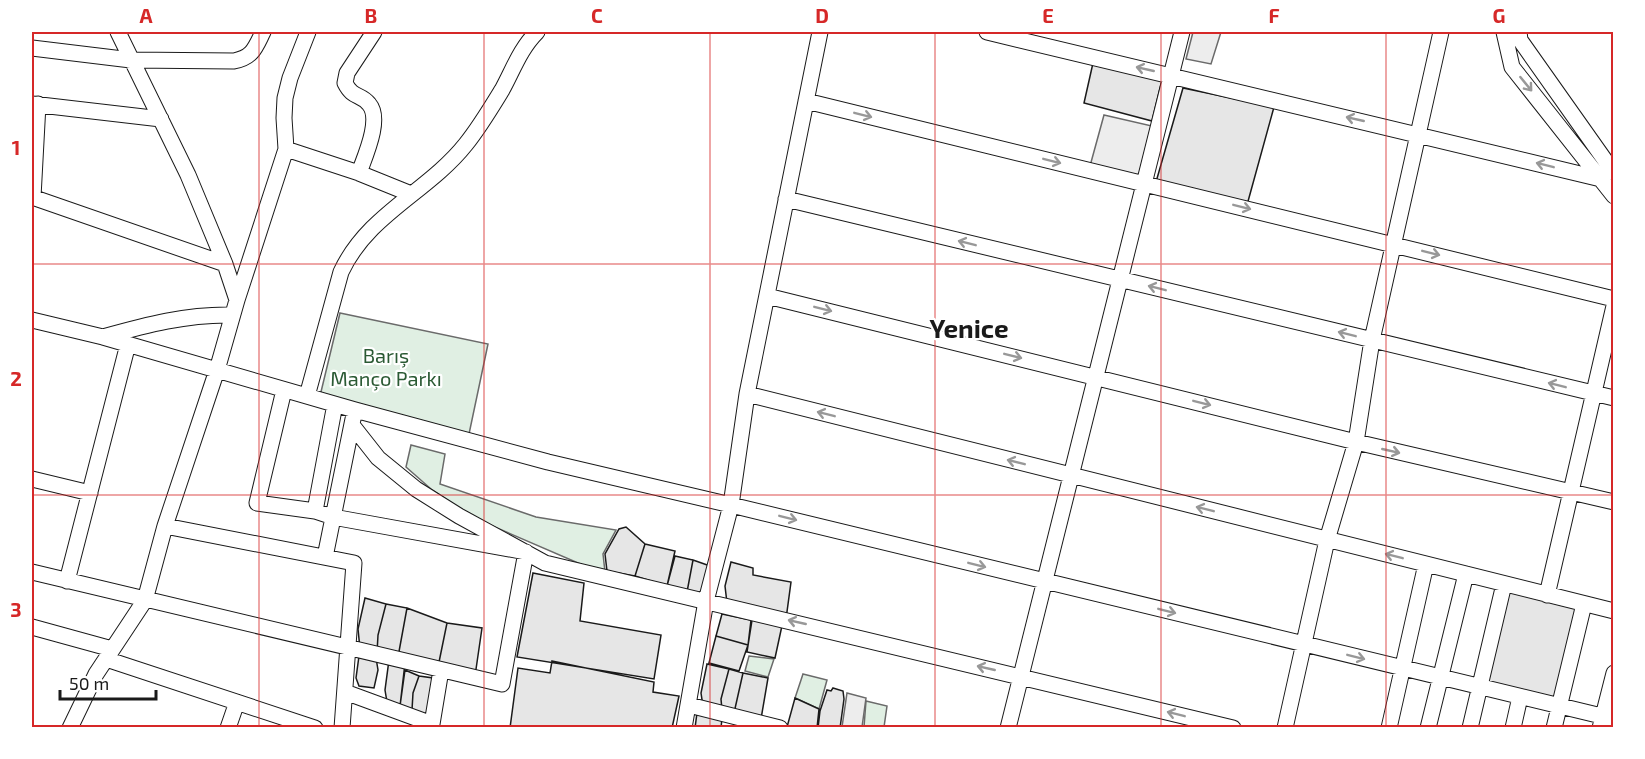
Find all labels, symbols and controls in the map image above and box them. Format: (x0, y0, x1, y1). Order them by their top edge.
text: A (139, 3, 153, 27)
text: B (365, 3, 377, 27)
text: C (591, 3, 603, 27)
text: D (815, 3, 829, 27)
text: E (1042, 3, 1054, 27)
text: F (1268, 3, 1280, 27)
text: G (1493, 3, 1505, 27)
one-way arrow (1136, 63, 1155, 74)
one-way arrow (1519, 76, 1532, 92)
one-way arrow (853, 109, 872, 121)
one-way arrow (1346, 113, 1365, 124)
text: 1 (12, 135, 20, 159)
one-way arrow (1042, 155, 1061, 167)
one-way arrow (1535, 159, 1554, 171)
one-way arrow (1232, 201, 1251, 213)
one-way arrow (958, 236, 977, 248)
one-way arrow (1421, 248, 1440, 260)
one-way arrow (1148, 282, 1167, 294)
one-way arrow (814, 304, 833, 316)
district label: Yenice (929, 312, 1009, 343)
one-way arrow (1337, 328, 1356, 340)
park label: Barış Manço Parkı (330, 343, 442, 391)
one-way arrow (1003, 350, 1022, 362)
text: 2 (10, 366, 22, 390)
one-way arrow (1547, 378, 1566, 390)
one-way arrow (1192, 398, 1211, 410)
one-way arrow (817, 408, 836, 419)
one-way arrow (1381, 445, 1400, 457)
one-way arrow (1006, 455, 1025, 467)
one-way arrow (1195, 503, 1214, 514)
one-way arrow (778, 513, 797, 525)
one-way arrow (1385, 550, 1404, 562)
one-way arrow (967, 559, 986, 571)
text: 3 (10, 597, 22, 621)
one-way arrow (1157, 605, 1176, 617)
one-way arrow (788, 616, 807, 628)
one-way arrow (1346, 651, 1365, 663)
one-way arrow (977, 661, 996, 673)
scale bar (60, 663, 156, 701)
text: 50 m (69, 672, 109, 694)
one-way arrow (1167, 707, 1186, 719)

